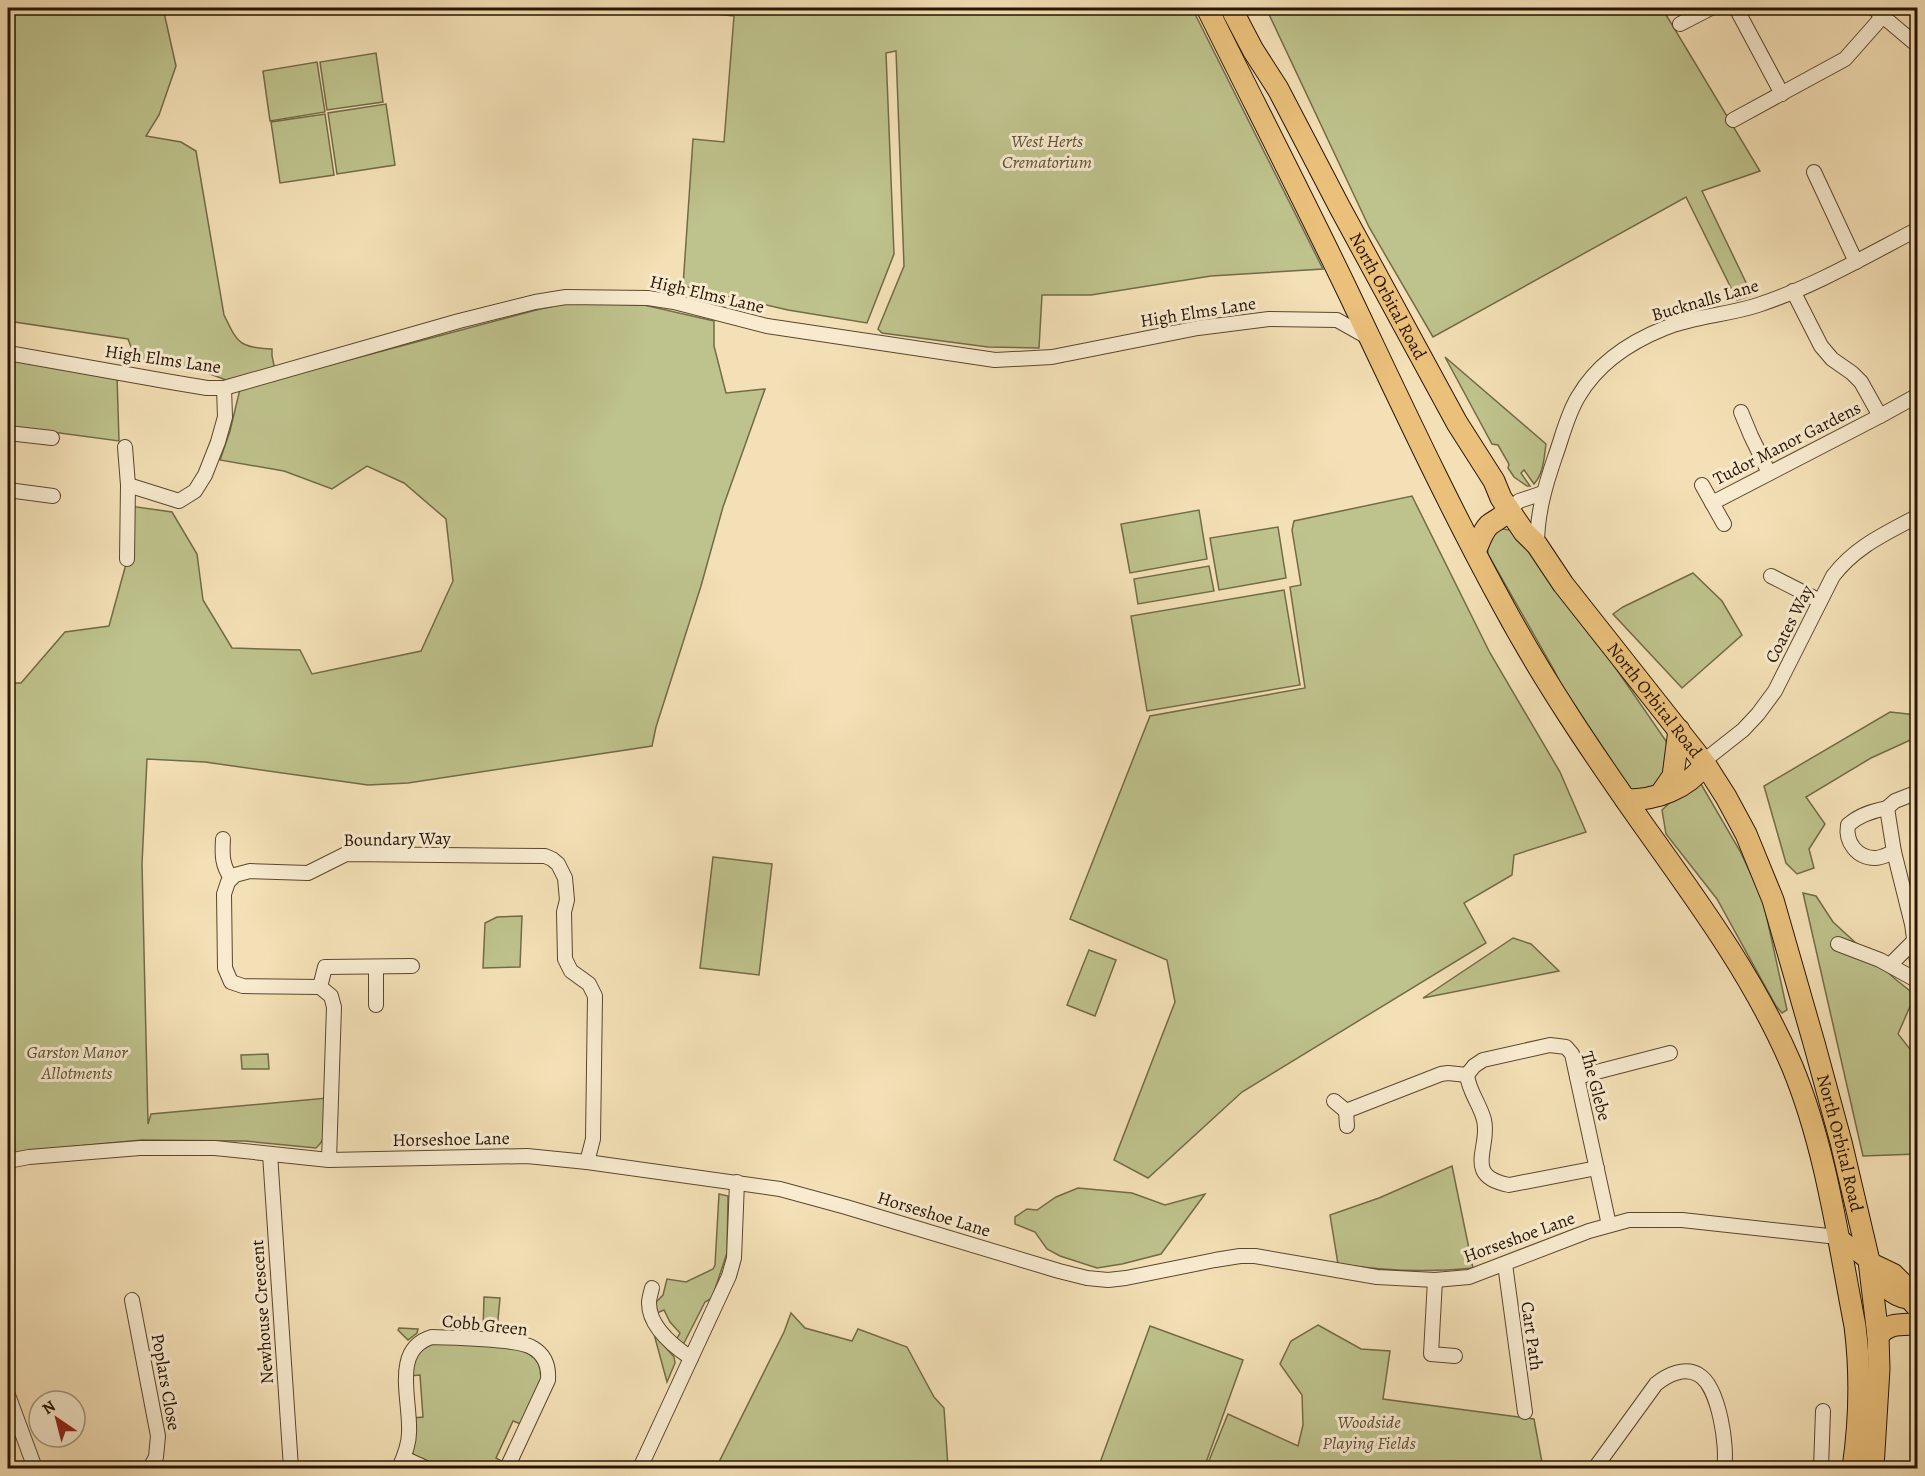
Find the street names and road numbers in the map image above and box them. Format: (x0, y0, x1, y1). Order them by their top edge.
street label: North Orbital Road (1344, 228, 1432, 364)
street label: High Elms Lane (647, 269, 767, 319)
street label: Bucknalls Lane (1649, 273, 1761, 327)
street label: High Elms Lane (1138, 291, 1258, 333)
street label: High Elms Lane (103, 339, 223, 379)
street label: Tudor Manor Gardens (1709, 395, 1865, 491)
street label: Coates Way (1759, 580, 1819, 667)
street label: North Orbital Road (1601, 637, 1708, 763)
street label: Boundary Way (343, 826, 452, 852)
street label: The Glebe (1575, 1049, 1617, 1123)
street label: North Orbital Road (1811, 1071, 1869, 1214)
street label: Horseshoe Lane (392, 1126, 510, 1152)
street label: Horseshoe Lane (874, 1185, 994, 1243)
street label: Horseshoe Lane (1460, 1206, 1578, 1268)
street label: Newhouse Crescent (245, 1239, 279, 1385)
street label: Cart Path (1515, 1300, 1549, 1372)
street label: Cobb Green (441, 1309, 529, 1341)
street label: Poplars Close (146, 1332, 186, 1432)

